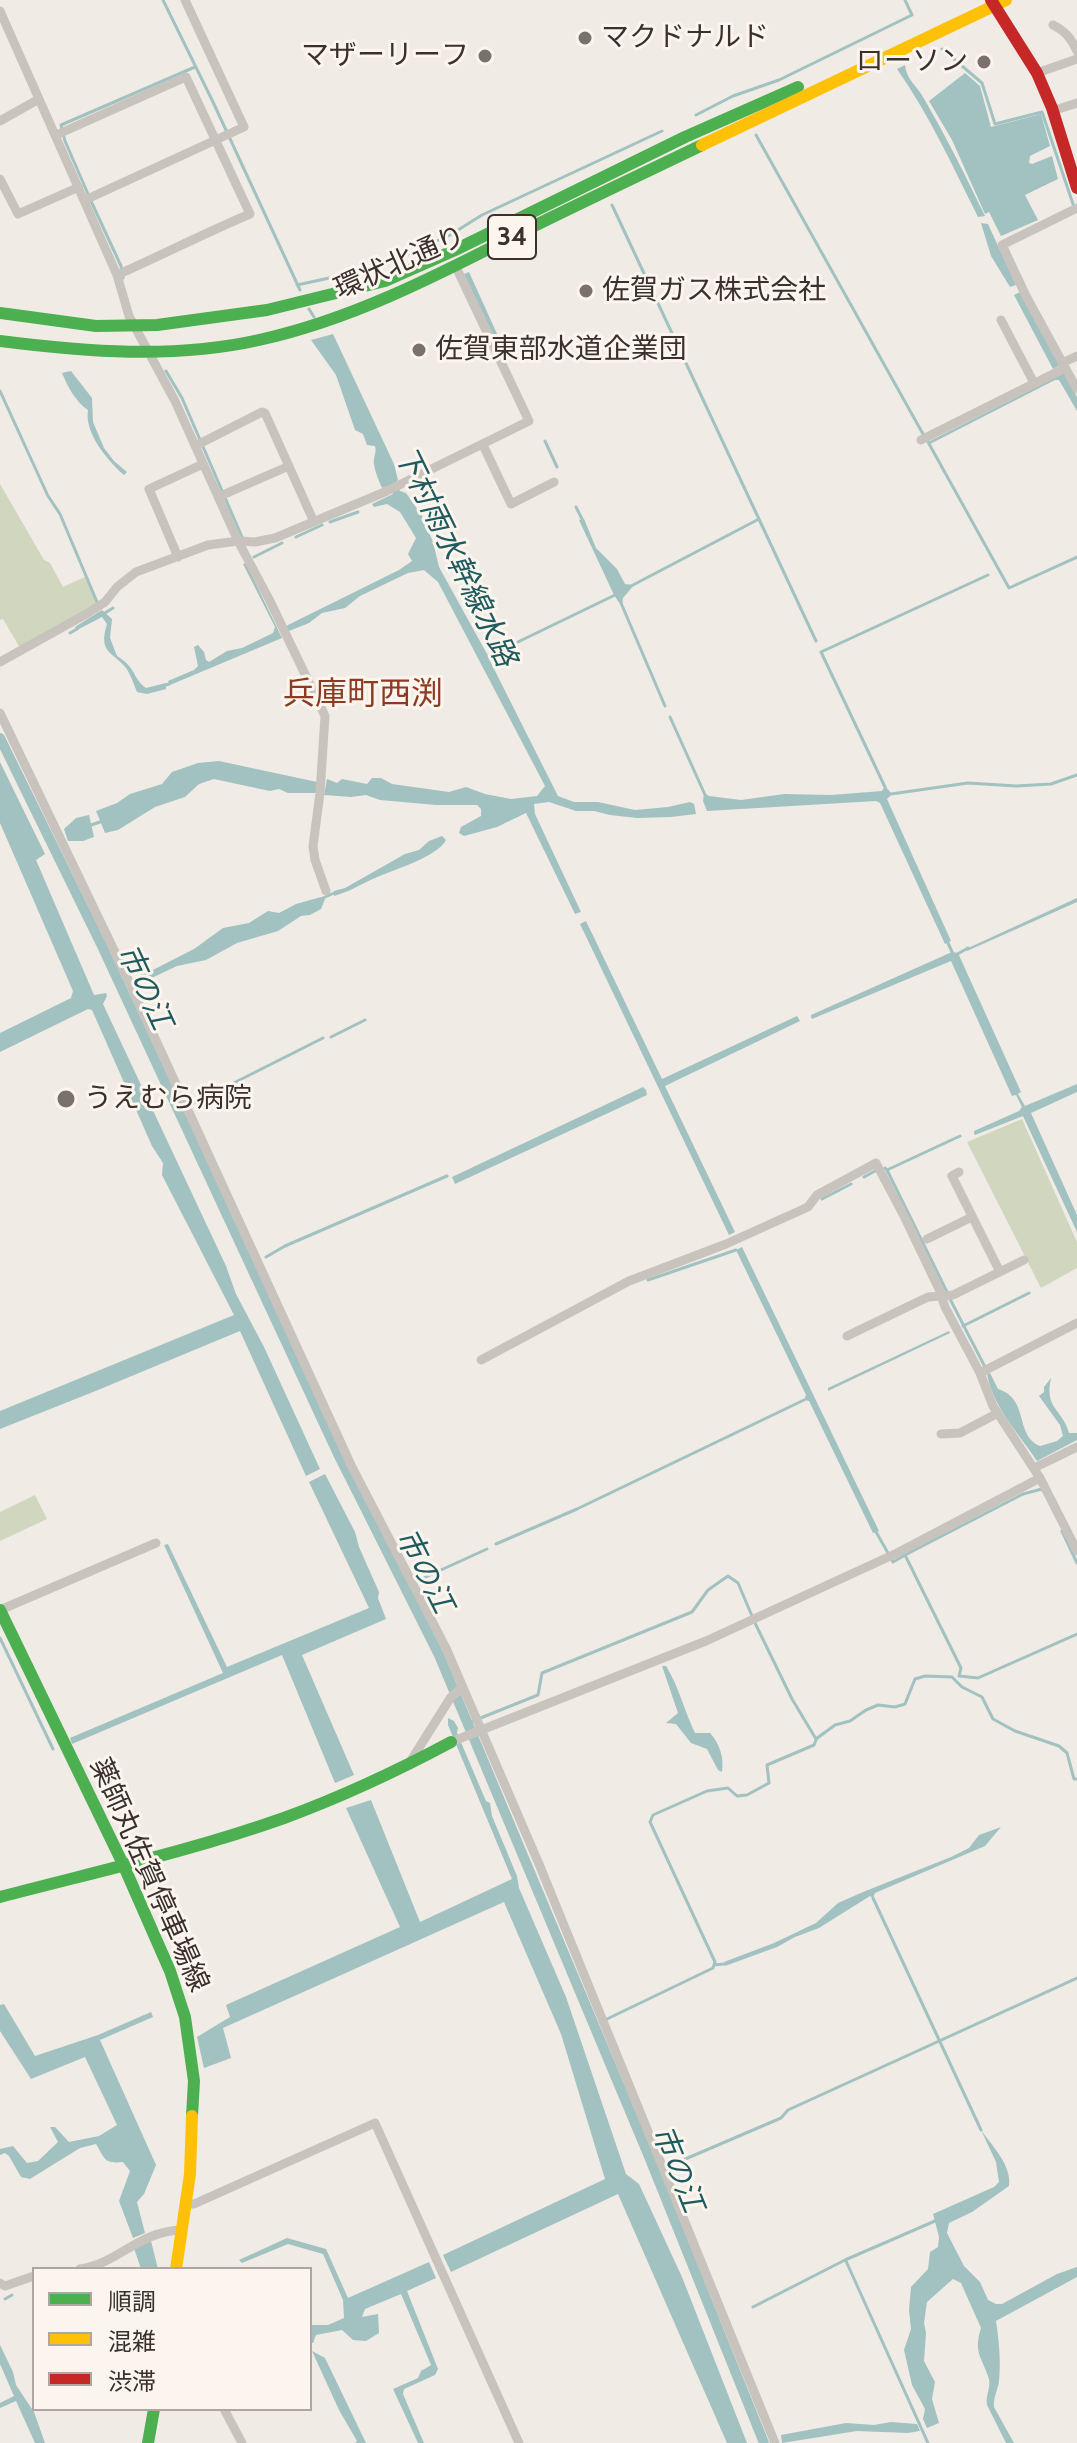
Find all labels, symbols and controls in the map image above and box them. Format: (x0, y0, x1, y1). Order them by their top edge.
place label: マクドナルド (601, 21, 769, 55)
marker: マクドナルド (576, 29, 594, 47)
place label: マザーリーフ (301, 39, 469, 73)
place label: ローソン (856, 45, 968, 79)
marker: マザーリーフ (476, 47, 494, 65)
marker: ローソン (975, 53, 993, 71)
road number: 34 (488, 215, 536, 259)
street label: 環状北通り (329, 219, 471, 307)
place label: 佐賀ガス株式会社 (602, 274, 826, 308)
marker: 佐賀ガス株式会社 (577, 282, 595, 300)
place label: 佐賀東部水道企業団 (435, 333, 687, 367)
marker: 佐賀東部水道企業団 (410, 341, 428, 359)
water label: 下村雨水幹線水路 (386, 441, 524, 673)
district label: 兵庫町西渕 (283, 676, 443, 714)
water label: 市の江 (109, 939, 179, 1035)
place label: うえむら病院 (84, 1082, 252, 1116)
marker: うえむら病院 (55, 1088, 77, 1110)
water label: 市の江 (388, 1523, 460, 1619)
street label: 薬師丸佐賀停車場線 (82, 1753, 216, 1997)
water label: 市の江 (643, 2121, 711, 2217)
legend (32, 2267, 312, 2411)
text: 順調 (108, 2287, 156, 2316)
text: 混雑 (108, 2327, 156, 2356)
text: 渋滞 (108, 2367, 156, 2396)

